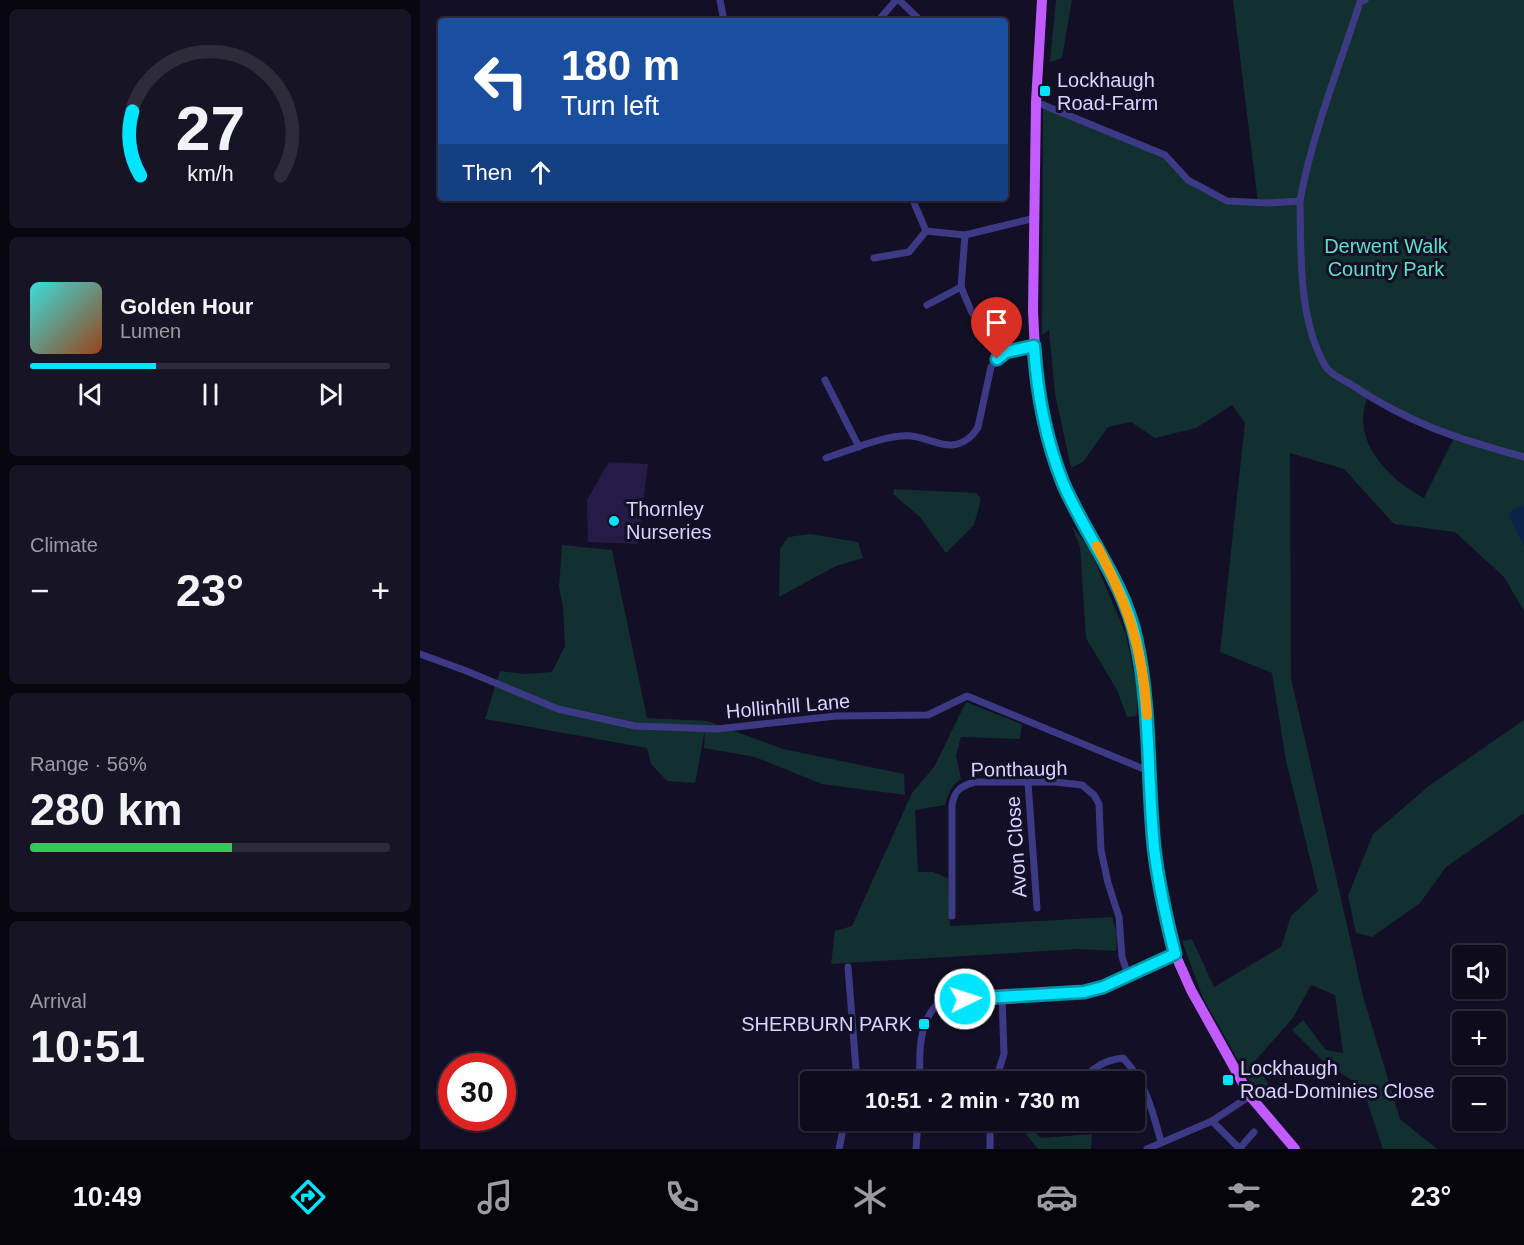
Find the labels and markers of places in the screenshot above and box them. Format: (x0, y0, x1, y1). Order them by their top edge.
place label: Lockhaugh Road-Farm (1057, 69, 1158, 114)
marker: Lockhaugh Road-Farm (1038, 84, 1052, 98)
pin (971, 297, 1022, 359)
place label: Thornley Nurseries (626, 498, 712, 543)
marker: Thornley Nurseries (607, 514, 621, 528)
place label: SHERBURN PARK (741, 1013, 913, 1035)
marker: SHERBURN PARK (917, 1017, 931, 1031)
place label: Lockhaugh Road-Dominies Close (1240, 1057, 1435, 1102)
marker: Lockhaugh Road-Dominies Close (1221, 1073, 1235, 1087)

